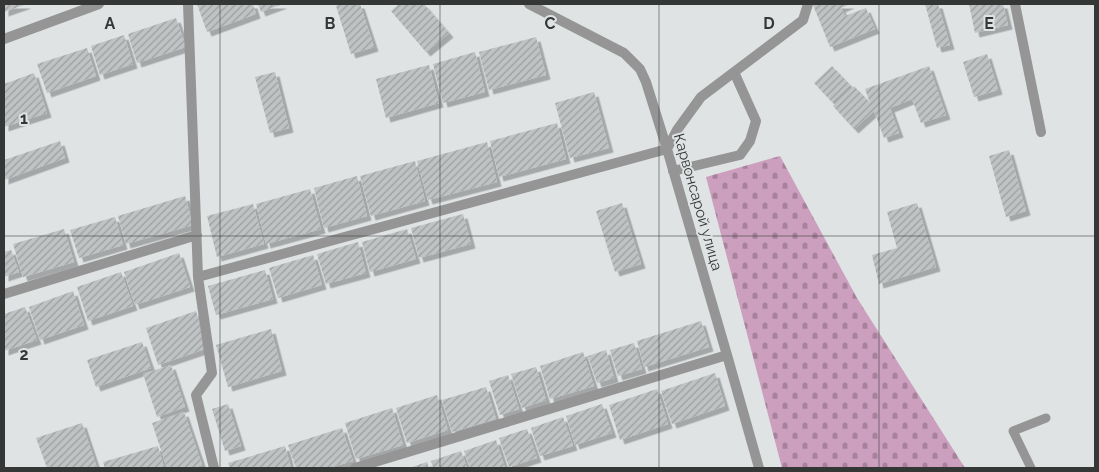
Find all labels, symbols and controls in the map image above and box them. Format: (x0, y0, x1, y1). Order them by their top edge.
text: A (105, 14, 116, 33)
text: B (325, 14, 336, 33)
text: C (545, 14, 556, 33)
text: D (763, 14, 775, 33)
text: E (984, 14, 994, 33)
text: 1 (20, 109, 28, 128)
street label: Карвонсарой улица (670, 131, 726, 273)
text: 2 (19, 345, 29, 364)

